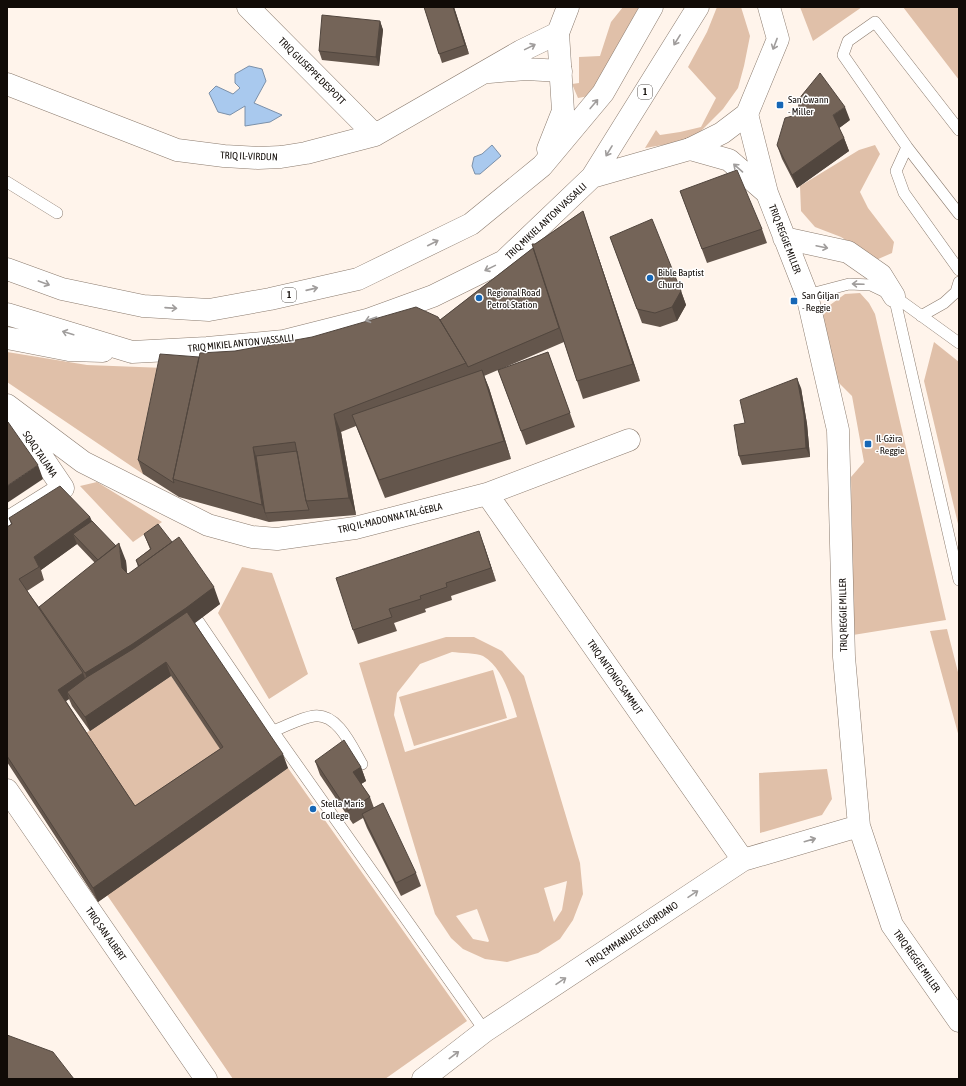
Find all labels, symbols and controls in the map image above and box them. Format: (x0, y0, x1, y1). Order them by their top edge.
one-way arrow (673, 34, 681, 46)
street label: TRIQ GIUSEPPE DESPOTT (276, 35, 348, 107)
one-way arrow (770, 38, 778, 50)
one-way arrow (523, 43, 535, 50)
road number: 1 (638, 85, 652, 99)
place label: San Ġwann - Miller (788, 94, 829, 117)
one-way arrow (590, 98, 599, 109)
marker: San Ġwann - Miller (775, 100, 785, 110)
one-way arrow (604, 145, 613, 156)
street label: TRIQ IL-VIRDUN (220, 150, 278, 163)
one-way arrow (733, 163, 743, 172)
street label: TRIQ MIKIEL ANTON VASSALLI (503, 181, 589, 261)
street label: TRIQ REGGIE MILLER (767, 203, 803, 275)
one-way arrow (427, 239, 439, 246)
one-way arrow (815, 243, 828, 251)
one-way arrow (485, 265, 497, 272)
place label: Bible Baptist Church (658, 267, 704, 290)
marker: Bible Baptist Church (645, 273, 655, 283)
one-way arrow (37, 279, 49, 287)
one-way arrow (852, 280, 865, 288)
one-way arrow (306, 285, 319, 293)
place label: Regional Road Petrol Station (487, 287, 541, 310)
road number: 1 (282, 288, 296, 302)
place label: San Ġiljan - Reggie (802, 290, 839, 313)
marker: Regional Road Petrol Station (474, 293, 484, 303)
marker: San Ġiljan - Reggie (789, 296, 799, 306)
one-way arrow (164, 304, 177, 311)
one-way arrow (365, 315, 377, 323)
one-way arrow (62, 329, 75, 336)
street label: TRIQ MIKIEL ANTON VASSALLI (187, 332, 295, 354)
street label: SQAQ TALIANA (21, 429, 59, 479)
place label: Il-Gżira - Reggie (876, 433, 905, 456)
marker: Il-Gżira - Reggie (863, 439, 873, 449)
street label: TRIQ IL-MADONNA TAL-ĠEBLA (337, 501, 443, 535)
street label: TRIQ REGGIE MILLER (837, 578, 849, 652)
street label: TRIQ ANTONIO SAMMUT (585, 638, 645, 717)
place label: Stella Maris College (321, 798, 364, 821)
marker: Stella Maris College (308, 804, 318, 814)
one-way arrow (803, 836, 816, 843)
one-way arrow (687, 890, 698, 898)
street label: TRIQ EMMANUELE GIORDANO (584, 899, 680, 969)
street label: TRIQ SAN ALBERT (84, 905, 129, 963)
street label: TRIQ REGGIE MILLER (891, 928, 943, 994)
one-way arrow (555, 977, 566, 985)
one-way arrow (449, 1051, 460, 1060)

